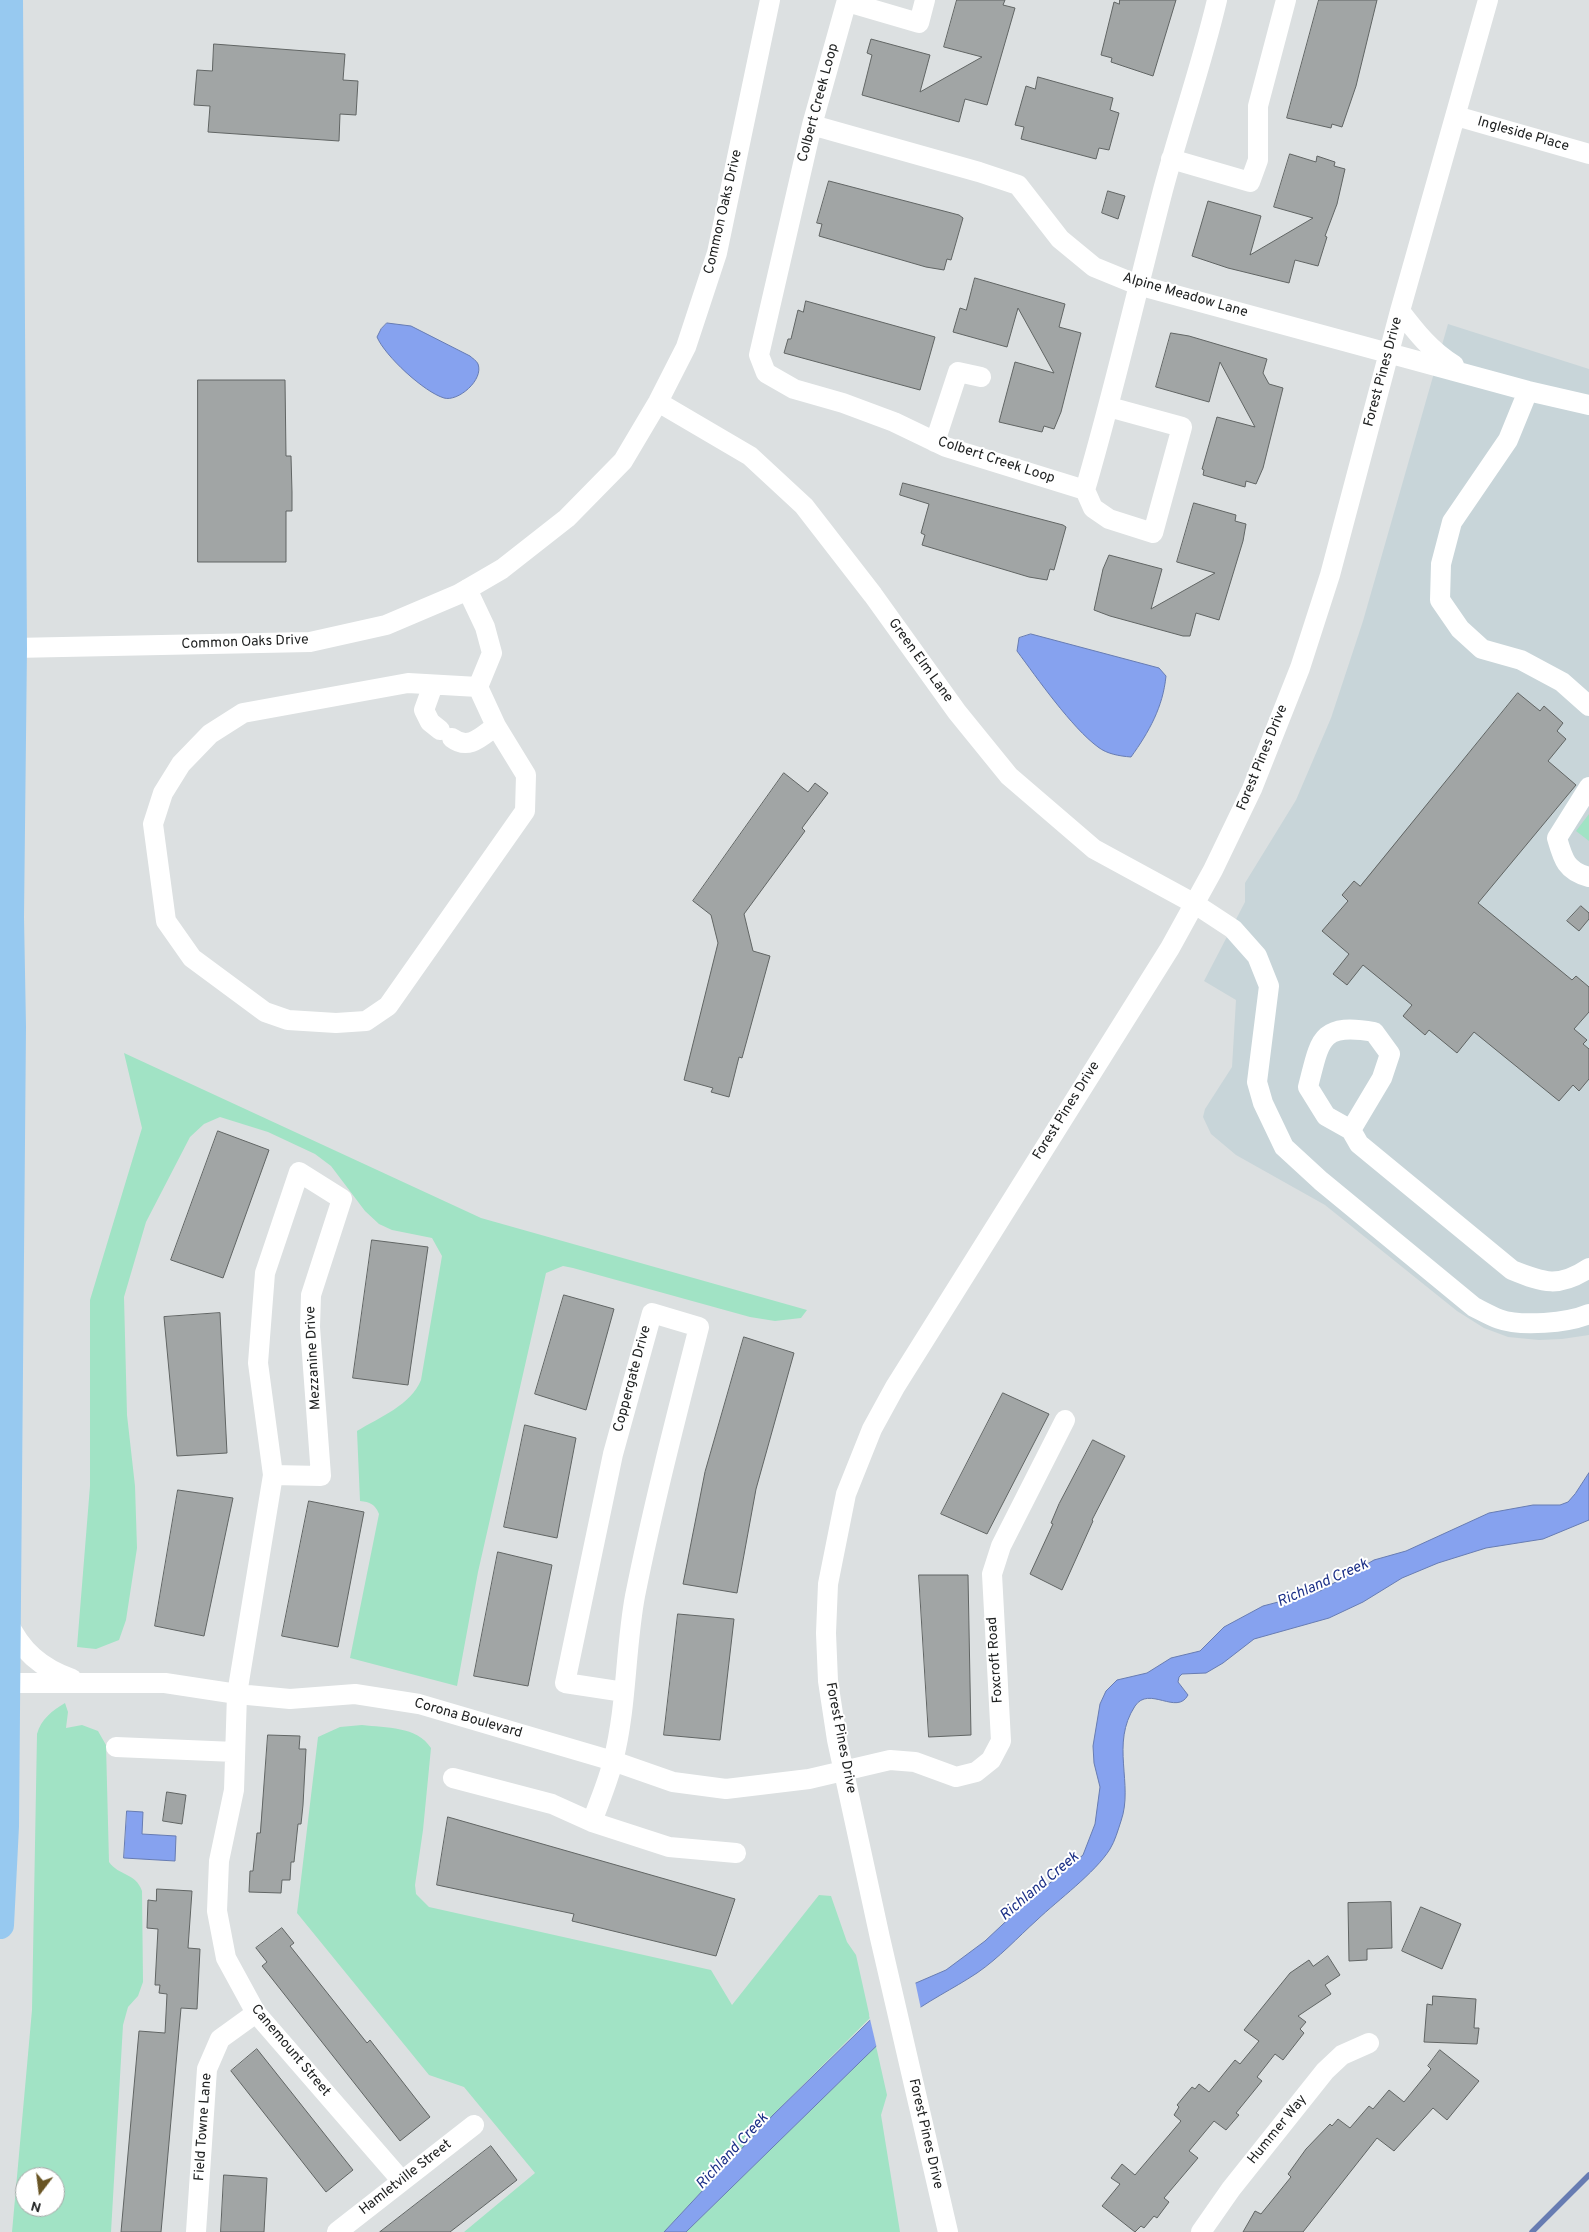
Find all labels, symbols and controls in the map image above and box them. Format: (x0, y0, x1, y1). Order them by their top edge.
street label: Colbert Creek Loop (795, 42, 843, 164)
street label: Ingleside Place (1475, 114, 1571, 156)
street label: Common Oaks Drive (701, 148, 747, 276)
street label: Alpine Meadow Lane (1120, 270, 1250, 322)
street label: Forest Pines Drive (1361, 315, 1407, 429)
street label: Colbert Creek Loop (935, 434, 1057, 488)
street label: Green Elm Lane (884, 616, 956, 706)
street label: Common Oaks Drive (181, 632, 309, 654)
street label: Forest Pines Drive (1234, 703, 1292, 813)
street label: Forest Pines Drive (1030, 1059, 1104, 1163)
street label: Mezzanine Drive (303, 1306, 325, 1410)
street label: Coppergate Drive (611, 1324, 655, 1434)
water label: Richland Creek (1275, 1556, 1371, 1612)
street label: Foxcroft Road (985, 1616, 1007, 1704)
street label: Forest Pines Drive (821, 1681, 859, 1795)
street label: Corona Boulevard (412, 1696, 524, 1742)
water label: Richland Creek (997, 1849, 1083, 1925)
street label: Canemount Street (247, 2002, 333, 2100)
street label: Field Towne Lane (192, 2072, 216, 2182)
street label: Forest Pines Drive (904, 2077, 946, 2191)
street label: Hummer Way (1245, 2092, 1311, 2168)
water label: Richland Creek (693, 2110, 773, 2194)
street label: Hamletville Street (357, 2137, 455, 2219)
north arrow (15, 2167, 65, 2217)
text: N (29, 2196, 43, 2216)

